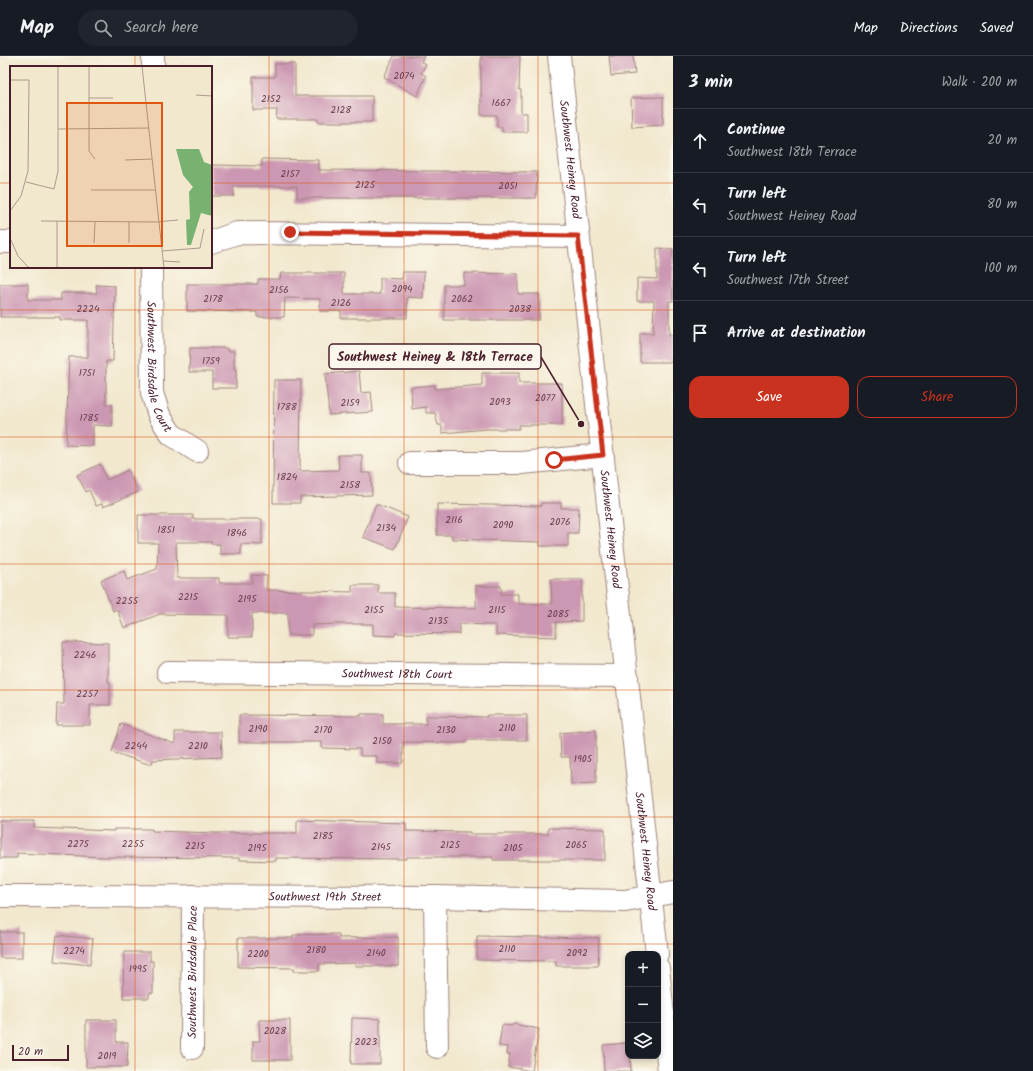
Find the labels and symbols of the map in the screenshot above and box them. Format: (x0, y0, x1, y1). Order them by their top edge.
inset map (10, 66, 212, 268)
house number: 2074 (394, 68, 415, 84)
house number: 2152 (261, 91, 281, 107)
house number: 1667 (492, 95, 511, 111)
street label: Southwest Heiney Road (554, 99, 586, 221)
house number: 2128 (331, 102, 352, 118)
house number: 2157 (281, 166, 300, 182)
house number: 2125 (355, 177, 376, 193)
house number: 2051 (498, 178, 518, 194)
route end (281, 223, 299, 241)
house number: 2094 (391, 281, 413, 297)
house number: 2156 (269, 282, 289, 298)
house number: 2178 (203, 291, 224, 307)
house number: 2062 (451, 291, 473, 307)
house number: 2126 (331, 295, 351, 311)
house number: 2224 (77, 301, 100, 317)
street label: Southwest Birdsdale Court (141, 301, 177, 437)
house number: 2038 (509, 301, 532, 317)
callout: Southwest Heiney & 18th Terrace (329, 344, 541, 369)
text: Southwest Heiney & 18th Terrace (337, 347, 534, 368)
house number: 1759 (202, 353, 220, 369)
house number: 1751 (79, 365, 95, 381)
house number: 2077 (535, 390, 555, 406)
house number: 2093 (489, 394, 511, 410)
house number: 2159 (340, 395, 360, 411)
house number: 1788 (277, 399, 298, 415)
house number: 1785 (79, 410, 99, 426)
route start (545, 451, 563, 469)
house number: 1824 (277, 469, 298, 485)
street label: Southwest Heiney Road (594, 469, 626, 591)
house number: 2158 (340, 477, 361, 493)
house number: 2116 (445, 512, 463, 528)
house number: 2076 (550, 514, 570, 530)
house number: 2090 (493, 517, 513, 533)
house number: 2134 (376, 520, 397, 536)
house number: 1851 (157, 522, 175, 538)
house number: 1846 (227, 525, 247, 541)
house number: 2215 (178, 589, 199, 605)
house number: 2195 (237, 591, 257, 607)
house number: 2255 (116, 593, 139, 609)
house number: 2155 (364, 602, 384, 618)
house number: 2115 (488, 602, 506, 618)
house number: 2085 (547, 606, 570, 622)
house number: 2135 (428, 613, 449, 629)
house number: 2246 (74, 647, 96, 663)
street label: Southwest 18th Court (342, 665, 453, 684)
house number: 2257 (76, 686, 98, 702)
house number: 2110 (498, 720, 516, 736)
house number: 2190 (249, 721, 267, 737)
house number: 2170 (314, 722, 332, 738)
house number: 2130 (436, 722, 456, 738)
house number: 2150 (372, 733, 392, 749)
house number: 2244 (125, 738, 148, 754)
house number: 2210 (188, 738, 208, 754)
house number: 1905 (574, 751, 593, 767)
street label: Southwest Heiney Road (629, 791, 661, 913)
house number: 2185 (313, 828, 334, 844)
house number: 2275 (67, 836, 89, 852)
house number: 2255 (122, 836, 145, 852)
house number: 2125 (440, 837, 461, 853)
house number: 2065 (565, 837, 587, 853)
house number: 2215 (185, 838, 206, 854)
house number: 2145 (371, 839, 392, 855)
house number: 2195 (247, 840, 267, 856)
house number: 2105 (503, 840, 523, 856)
street label: Southwest 19th Street (269, 888, 382, 907)
street label: Southwest Birdsdale Place (183, 905, 203, 1039)
house number: 2110 (498, 941, 516, 957)
house number: 2180 (306, 942, 326, 958)
house number: 2274 (63, 943, 85, 959)
house number: 2140 (366, 945, 386, 961)
house number: 2092 (566, 945, 588, 961)
house number: 2200 (247, 946, 269, 962)
house number: 1995 (129, 961, 148, 977)
house number: 2028 (264, 1023, 287, 1039)
house number: 2023 (355, 1034, 377, 1050)
scale bar (12, 1043, 69, 1062)
house number: 2019 (98, 1048, 117, 1064)

